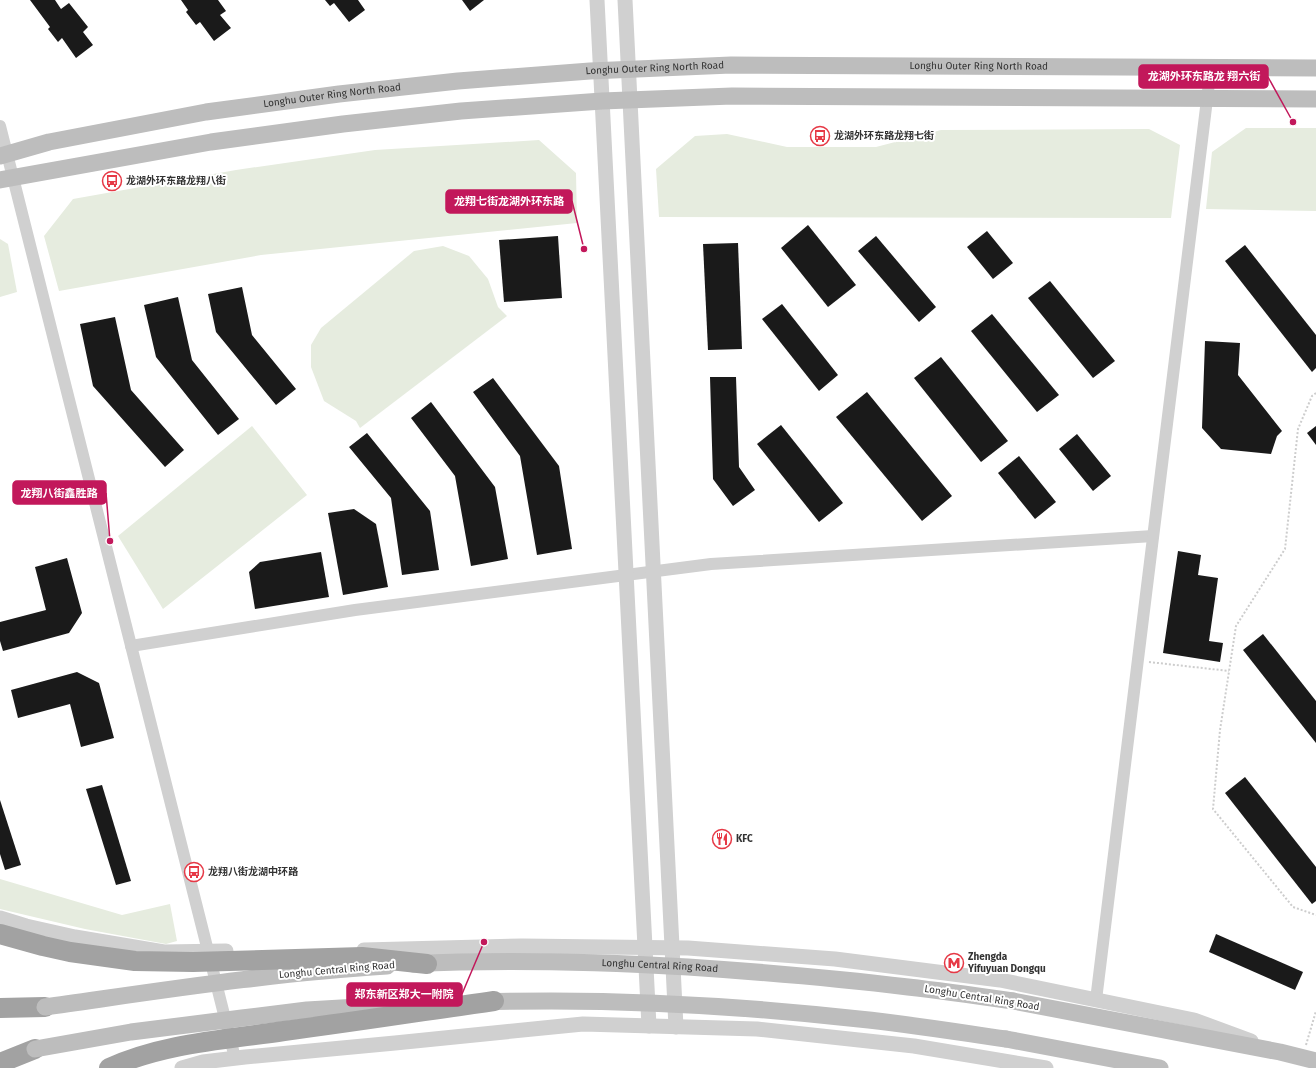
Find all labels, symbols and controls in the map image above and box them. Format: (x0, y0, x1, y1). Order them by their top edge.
street label: Longhu Outer Ring North Road (585, 59, 724, 77)
street label: Longhu Outer Ring North Road (909, 60, 1048, 73)
callout: 龙湖外环东路龙 翔六街 (1139, 65, 1268, 88)
text: 龙湖外环东路龙 翔六街 (1148, 70, 1260, 83)
street label: Longhu Outer Ring North Road (263, 81, 402, 110)
bus stop icon: 龙湖外环东路龙翔七街 (809, 125, 831, 147)
place label: 龙湖外环东路龙翔七街 (834, 129, 934, 142)
bus stop icon: 龙湖外环东路龙翔八街 (101, 170, 123, 192)
place label: 龙湖外环东路龙翔八街 (126, 174, 226, 187)
callout: 龙翔七街龙湖外环东路 (446, 190, 572, 213)
text: 龙翔七街龙湖外环东路 (454, 195, 565, 208)
callout: 龙翔八街鑫胜路 (13, 481, 106, 504)
text: 龙翔八街鑫胜路 (21, 487, 98, 500)
restaurant icon: KFC (711, 828, 733, 850)
place label: KFC (736, 833, 753, 845)
bus stop icon: 龙翔八街龙湖中环路 (183, 861, 205, 883)
place label: 龙翔八街龙湖中环路 (208, 865, 299, 878)
place label: Zhengda Yifuyuan Dongqu (967, 951, 1046, 975)
metro station icon: Zhengda Yifuyuan Dongqu (943, 952, 965, 974)
street label: Longhu Central Ring Road (601, 957, 719, 975)
street label: Longhu Central Ring Road (279, 959, 395, 981)
callout: 郑东新区郑大一附院 (347, 983, 462, 1006)
street label: Longhu Central Ring Road (924, 983, 1040, 1013)
text: 郑东新区郑大一附院 (355, 988, 454, 1001)

